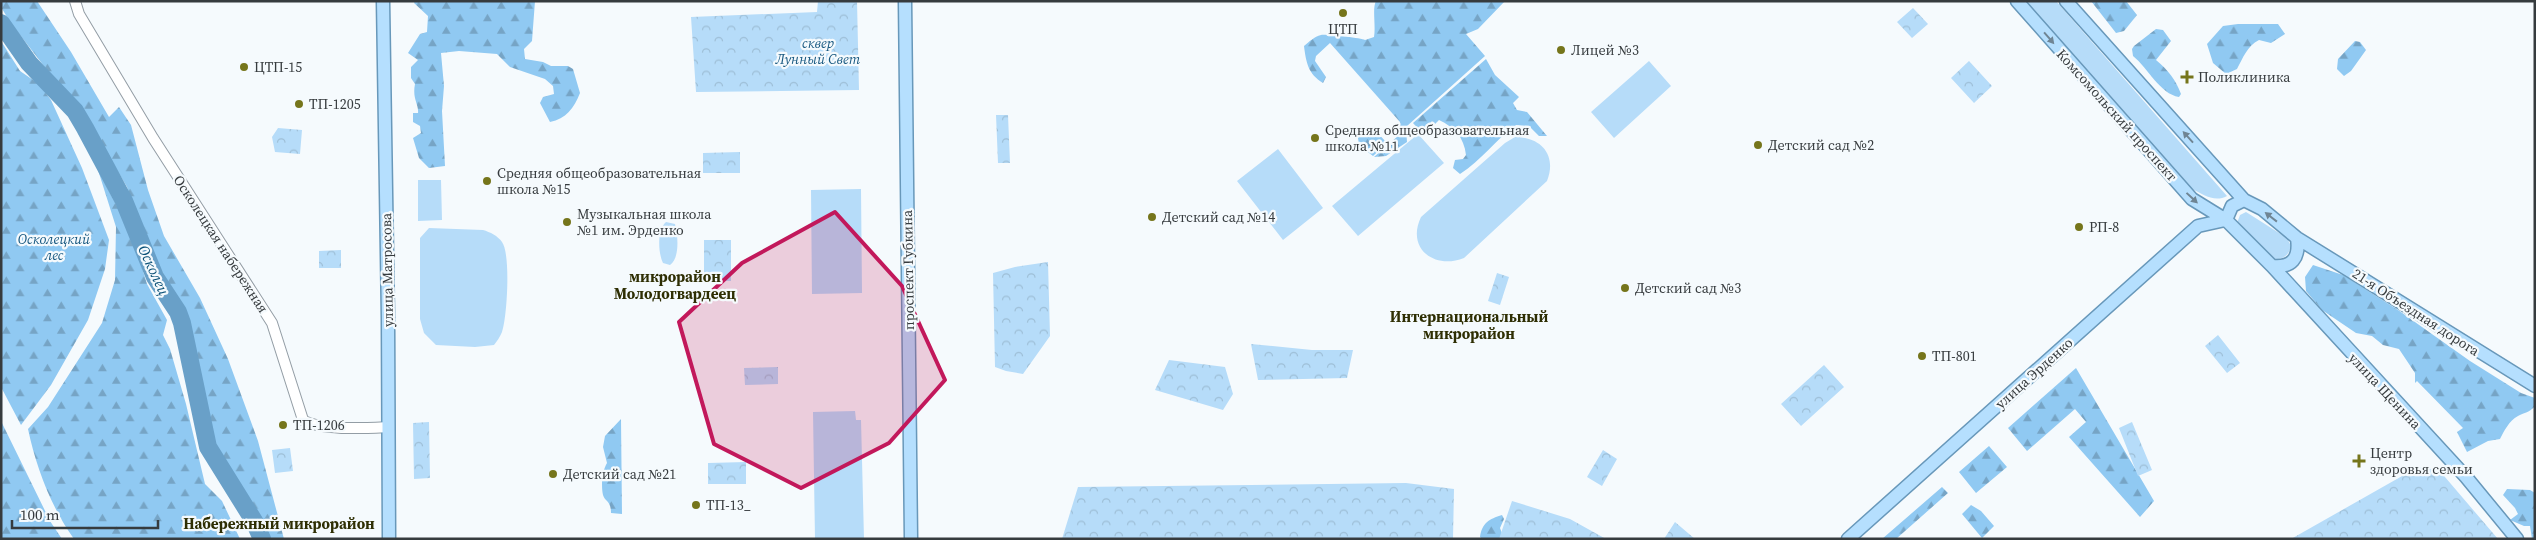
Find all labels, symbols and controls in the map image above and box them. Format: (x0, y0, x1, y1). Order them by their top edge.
marker: ЦТП (1337, 7, 1349, 19)
place label: ЦТП (1328, 19, 1358, 39)
one-way arrow (2043, 32, 2054, 44)
park label: сквер Лунный Свет (775, 33, 861, 69)
place label: Лицей №3 (1571, 40, 1639, 60)
marker: Лицей №3 (1555, 44, 1567, 56)
street label: Комсомольский проспект (2052, 44, 2182, 186)
place label: ЦТП-15 (254, 57, 302, 77)
marker: ЦТП-15 (238, 61, 250, 73)
place label: Поликлиника (2198, 67, 2291, 87)
marker: Поликлиника (2180, 70, 2194, 84)
place label: ТП-1205 (309, 94, 361, 114)
marker: ТП-1205 (293, 98, 305, 110)
place label: Cредняя общеобразовательная школа №11 (1325, 120, 1529, 156)
one-way arrow (2183, 131, 2194, 144)
marker: Cредняя общеобразовательная школа №11 (1309, 132, 1321, 144)
place label: Детский сад №2 (1768, 135, 1874, 155)
marker: Детский сад №2 (1752, 139, 1764, 151)
place label: Средняя общеобразовательная школа №15 (497, 163, 701, 199)
street label: Осколецкая набережная (169, 171, 273, 317)
marker: Средняя общеобразовательная школа №15 (481, 175, 493, 187)
one-way arrow (2186, 192, 2198, 204)
place label: Музыкальная школа №1 им. Эрденко (577, 204, 712, 240)
place label: Детский сад №14 (1162, 207, 1275, 227)
street label: проспект Губкина (897, 209, 919, 330)
marker: Детский сад №14 (1146, 211, 1158, 223)
one-way arrow (2265, 211, 2278, 222)
street label: улица Матросова (376, 212, 398, 327)
marker: Музыкальная школа №1 им. Эрденко (561, 216, 573, 228)
place label: РП-8 (2089, 217, 2119, 237)
marker: РП-8 (2073, 221, 2085, 233)
park label: Осколецкий лес (18, 229, 90, 265)
water label: Осколец (133, 242, 175, 299)
street label: 21-я Объездная дорога (2349, 263, 2484, 361)
district label: микрорайон Молодогвардеец (614, 266, 736, 304)
place label: Детский сад №3 (1635, 278, 1741, 298)
marker: Детский сад №3 (1619, 282, 1631, 294)
district label: Интернациональный микрорайон (1390, 306, 1548, 344)
street label: улица Эрденко (1991, 333, 2077, 413)
place label: ТП-801 (1932, 346, 1977, 366)
street label: улица Щенина (2344, 348, 2426, 434)
marker: ТП-801 (1916, 350, 1928, 362)
place label: ТП-1206 (293, 415, 345, 435)
marker: ТП-1206 (277, 419, 289, 431)
place label: Центр здоровья семьи (2370, 443, 2473, 479)
marker: Центр здоровья семьи (2352, 454, 2366, 468)
place label: Детский сад №21 (563, 464, 676, 484)
marker: Детский сад №21 (547, 468, 559, 480)
place label: ТП-13_ (706, 495, 751, 515)
scale bar (12, 498, 159, 530)
marker: ТП-13_ (690, 499, 702, 511)
text: 100 m (20, 504, 60, 525)
district label: Набережный микрорайон (183, 513, 375, 534)

